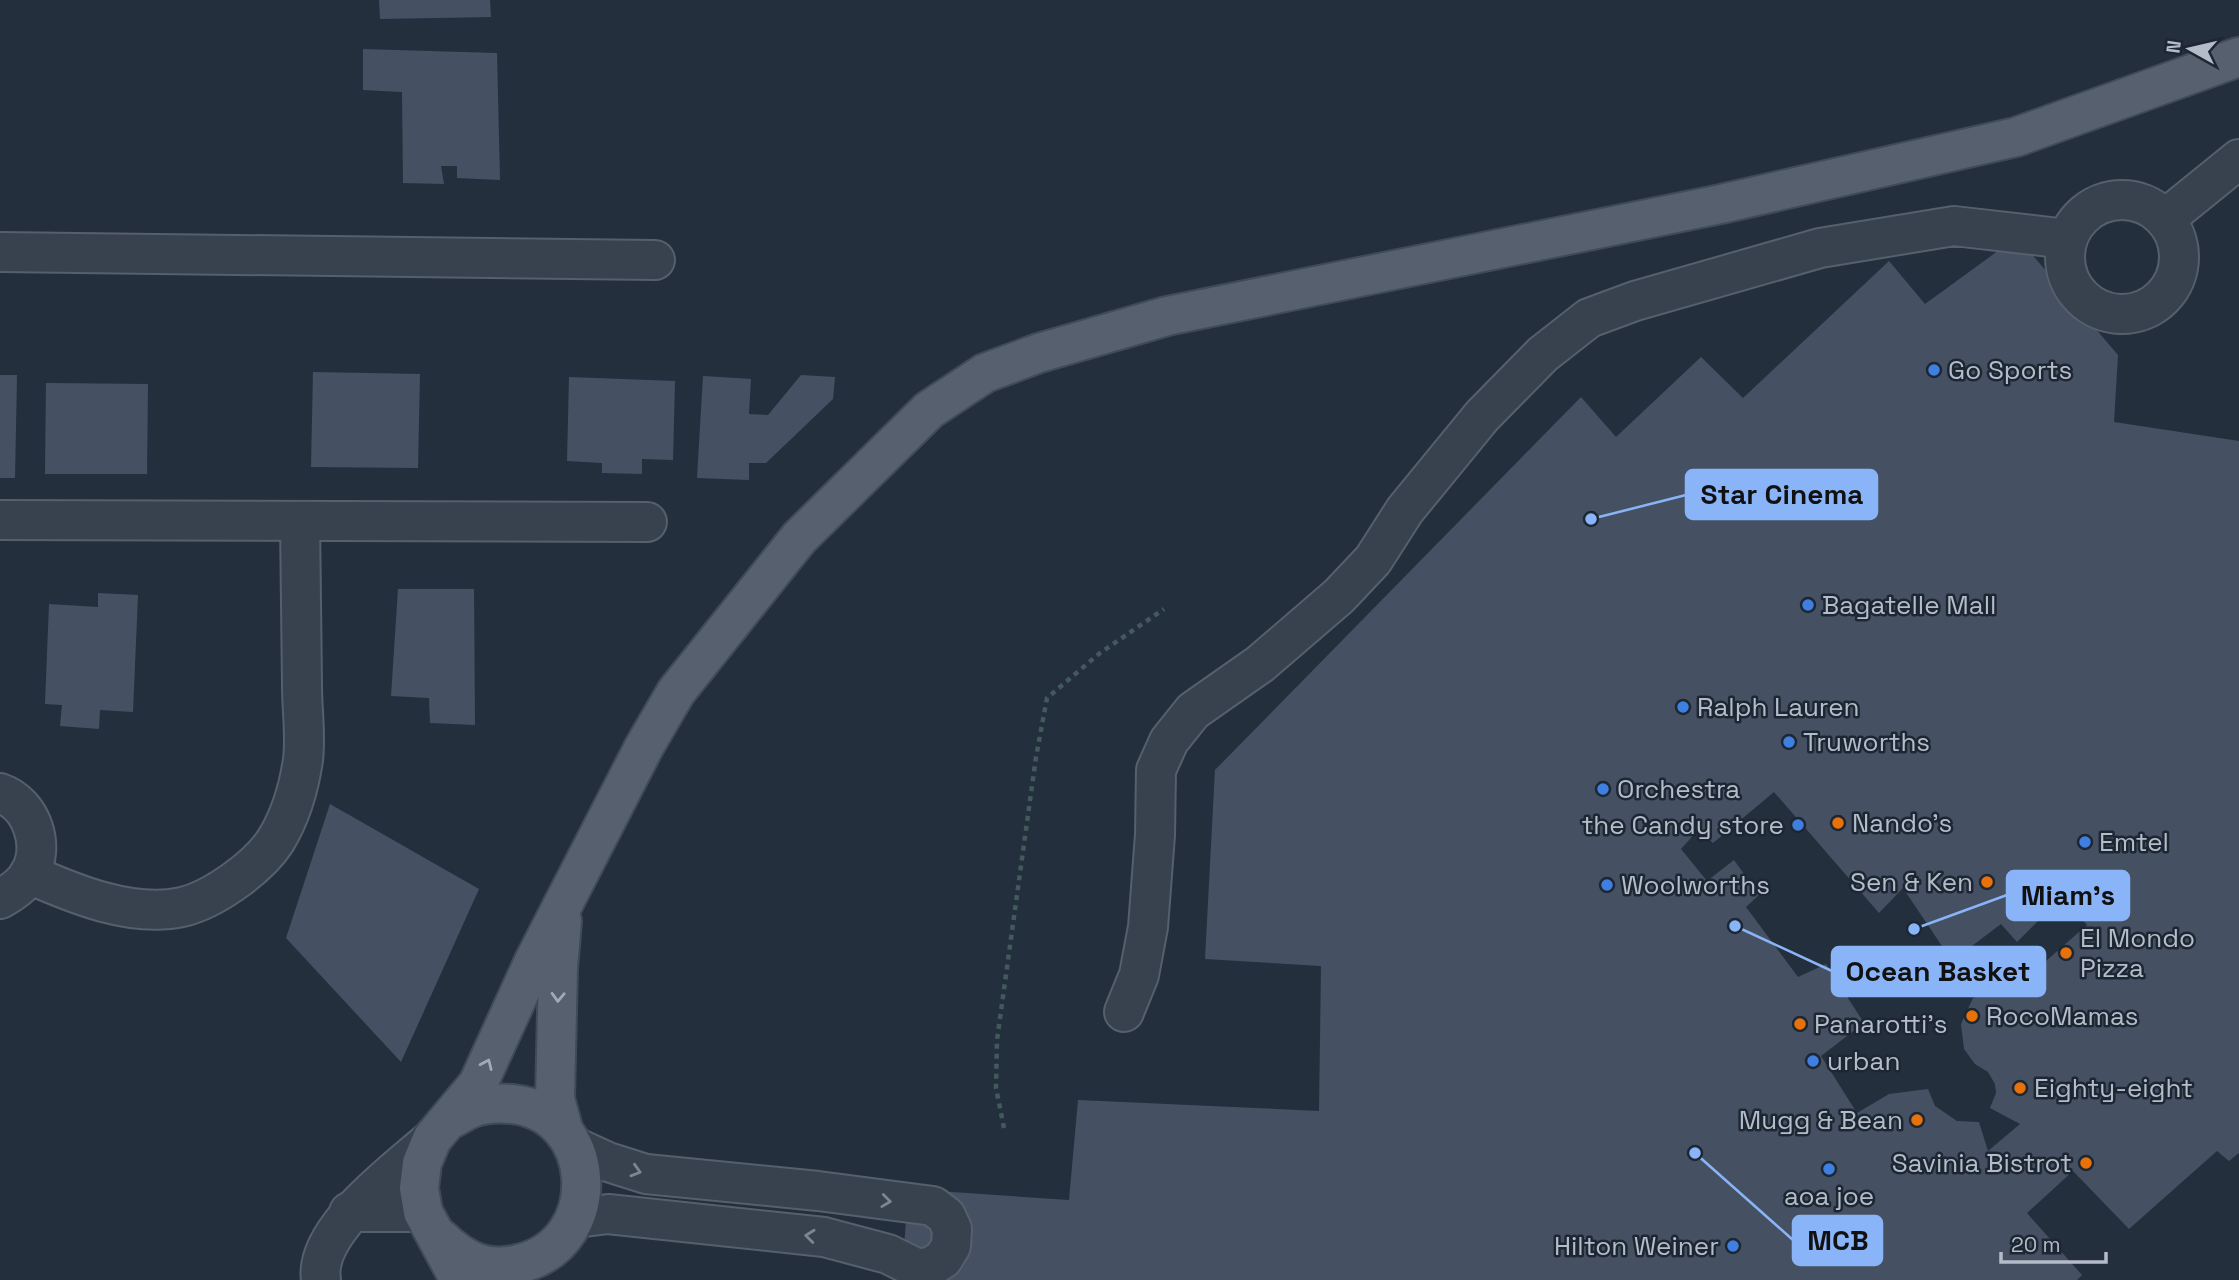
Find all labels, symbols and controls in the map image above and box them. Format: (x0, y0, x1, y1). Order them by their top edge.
north arrow (2155, 14, 2225, 84)
text: N (2160, 39, 2187, 55)
place label: Go Sports (1948, 353, 2072, 387)
marker: Go Sports (1926, 362, 1942, 378)
callout: Star Cinema (1686, 470, 1877, 519)
text: Star Cinema (1700, 476, 1864, 512)
place label: Bagatelle Mall (1822, 588, 1996, 622)
marker: Bagatelle Mall (1800, 597, 1816, 613)
place label: Ralph Lauren (1697, 690, 1860, 724)
marker: Ralph Lauren (1675, 699, 1691, 715)
place label: Truworths (1803, 725, 1930, 759)
marker: Truworths (1781, 734, 1797, 750)
place label: Orchestra (1617, 772, 1740, 806)
marker: Orchestra (1595, 781, 1611, 797)
place label: Nando's (1852, 806, 1952, 840)
place label: the Candy store (1581, 808, 1784, 842)
marker: Nando's (1830, 815, 1846, 831)
marker: the Candy store (1790, 817, 1806, 833)
place label: Emtel (2099, 825, 2169, 859)
marker: Emtel (2077, 834, 2093, 850)
place label: Sen & Ken (1850, 865, 1973, 899)
place label: Woolworths (1621, 868, 1770, 902)
callout: Miam's (2007, 871, 2129, 920)
marker: Sen & Ken (1979, 874, 1995, 890)
marker: Woolworths (1599, 877, 1615, 893)
text: Miam's (2021, 877, 2115, 913)
place label: El Mondo Pizza (2080, 921, 2195, 985)
marker: El Mondo Pizza (2058, 945, 2074, 961)
callout: Ocean Basket (1832, 947, 2045, 996)
text: Ocean Basket (1846, 953, 2030, 989)
one-way arrow (550, 992, 565, 1003)
place label: RocoMamas (1986, 999, 2138, 1033)
place label: Panarotti's (1814, 1007, 1947, 1041)
marker: RocoMamas (1964, 1008, 1980, 1024)
marker: Panarotti's (1792, 1016, 1808, 1032)
place label: urban (1827, 1044, 1900, 1078)
marker: urban (1805, 1053, 1821, 1069)
one-way arrow (479, 1059, 493, 1071)
place label: Eighty-eight (2034, 1071, 2193, 1105)
marker: Eighty-eight (2012, 1080, 2028, 1096)
place label: Mugg & Bean (1739, 1103, 1903, 1137)
marker: Mugg & Bean (1909, 1112, 1925, 1128)
place label: Savinia Bistrot (1892, 1146, 2072, 1180)
marker: Savinia Bistrot (2078, 1155, 2094, 1171)
marker: aoa joe (1821, 1161, 1837, 1177)
one-way arrow (630, 1162, 642, 1177)
place label: aoa joe (1784, 1179, 1874, 1213)
one-way arrow (880, 1193, 892, 1208)
callout: MCB (1793, 1216, 1882, 1265)
scale bar (2001, 1220, 2106, 1264)
text: MCB (1807, 1222, 1869, 1258)
one-way arrow (804, 1229, 815, 1244)
place label: Hilton Weiner (1554, 1229, 1719, 1263)
text: 20 m (2011, 1231, 2061, 1258)
marker: Hilton Weiner (1725, 1238, 1741, 1254)

